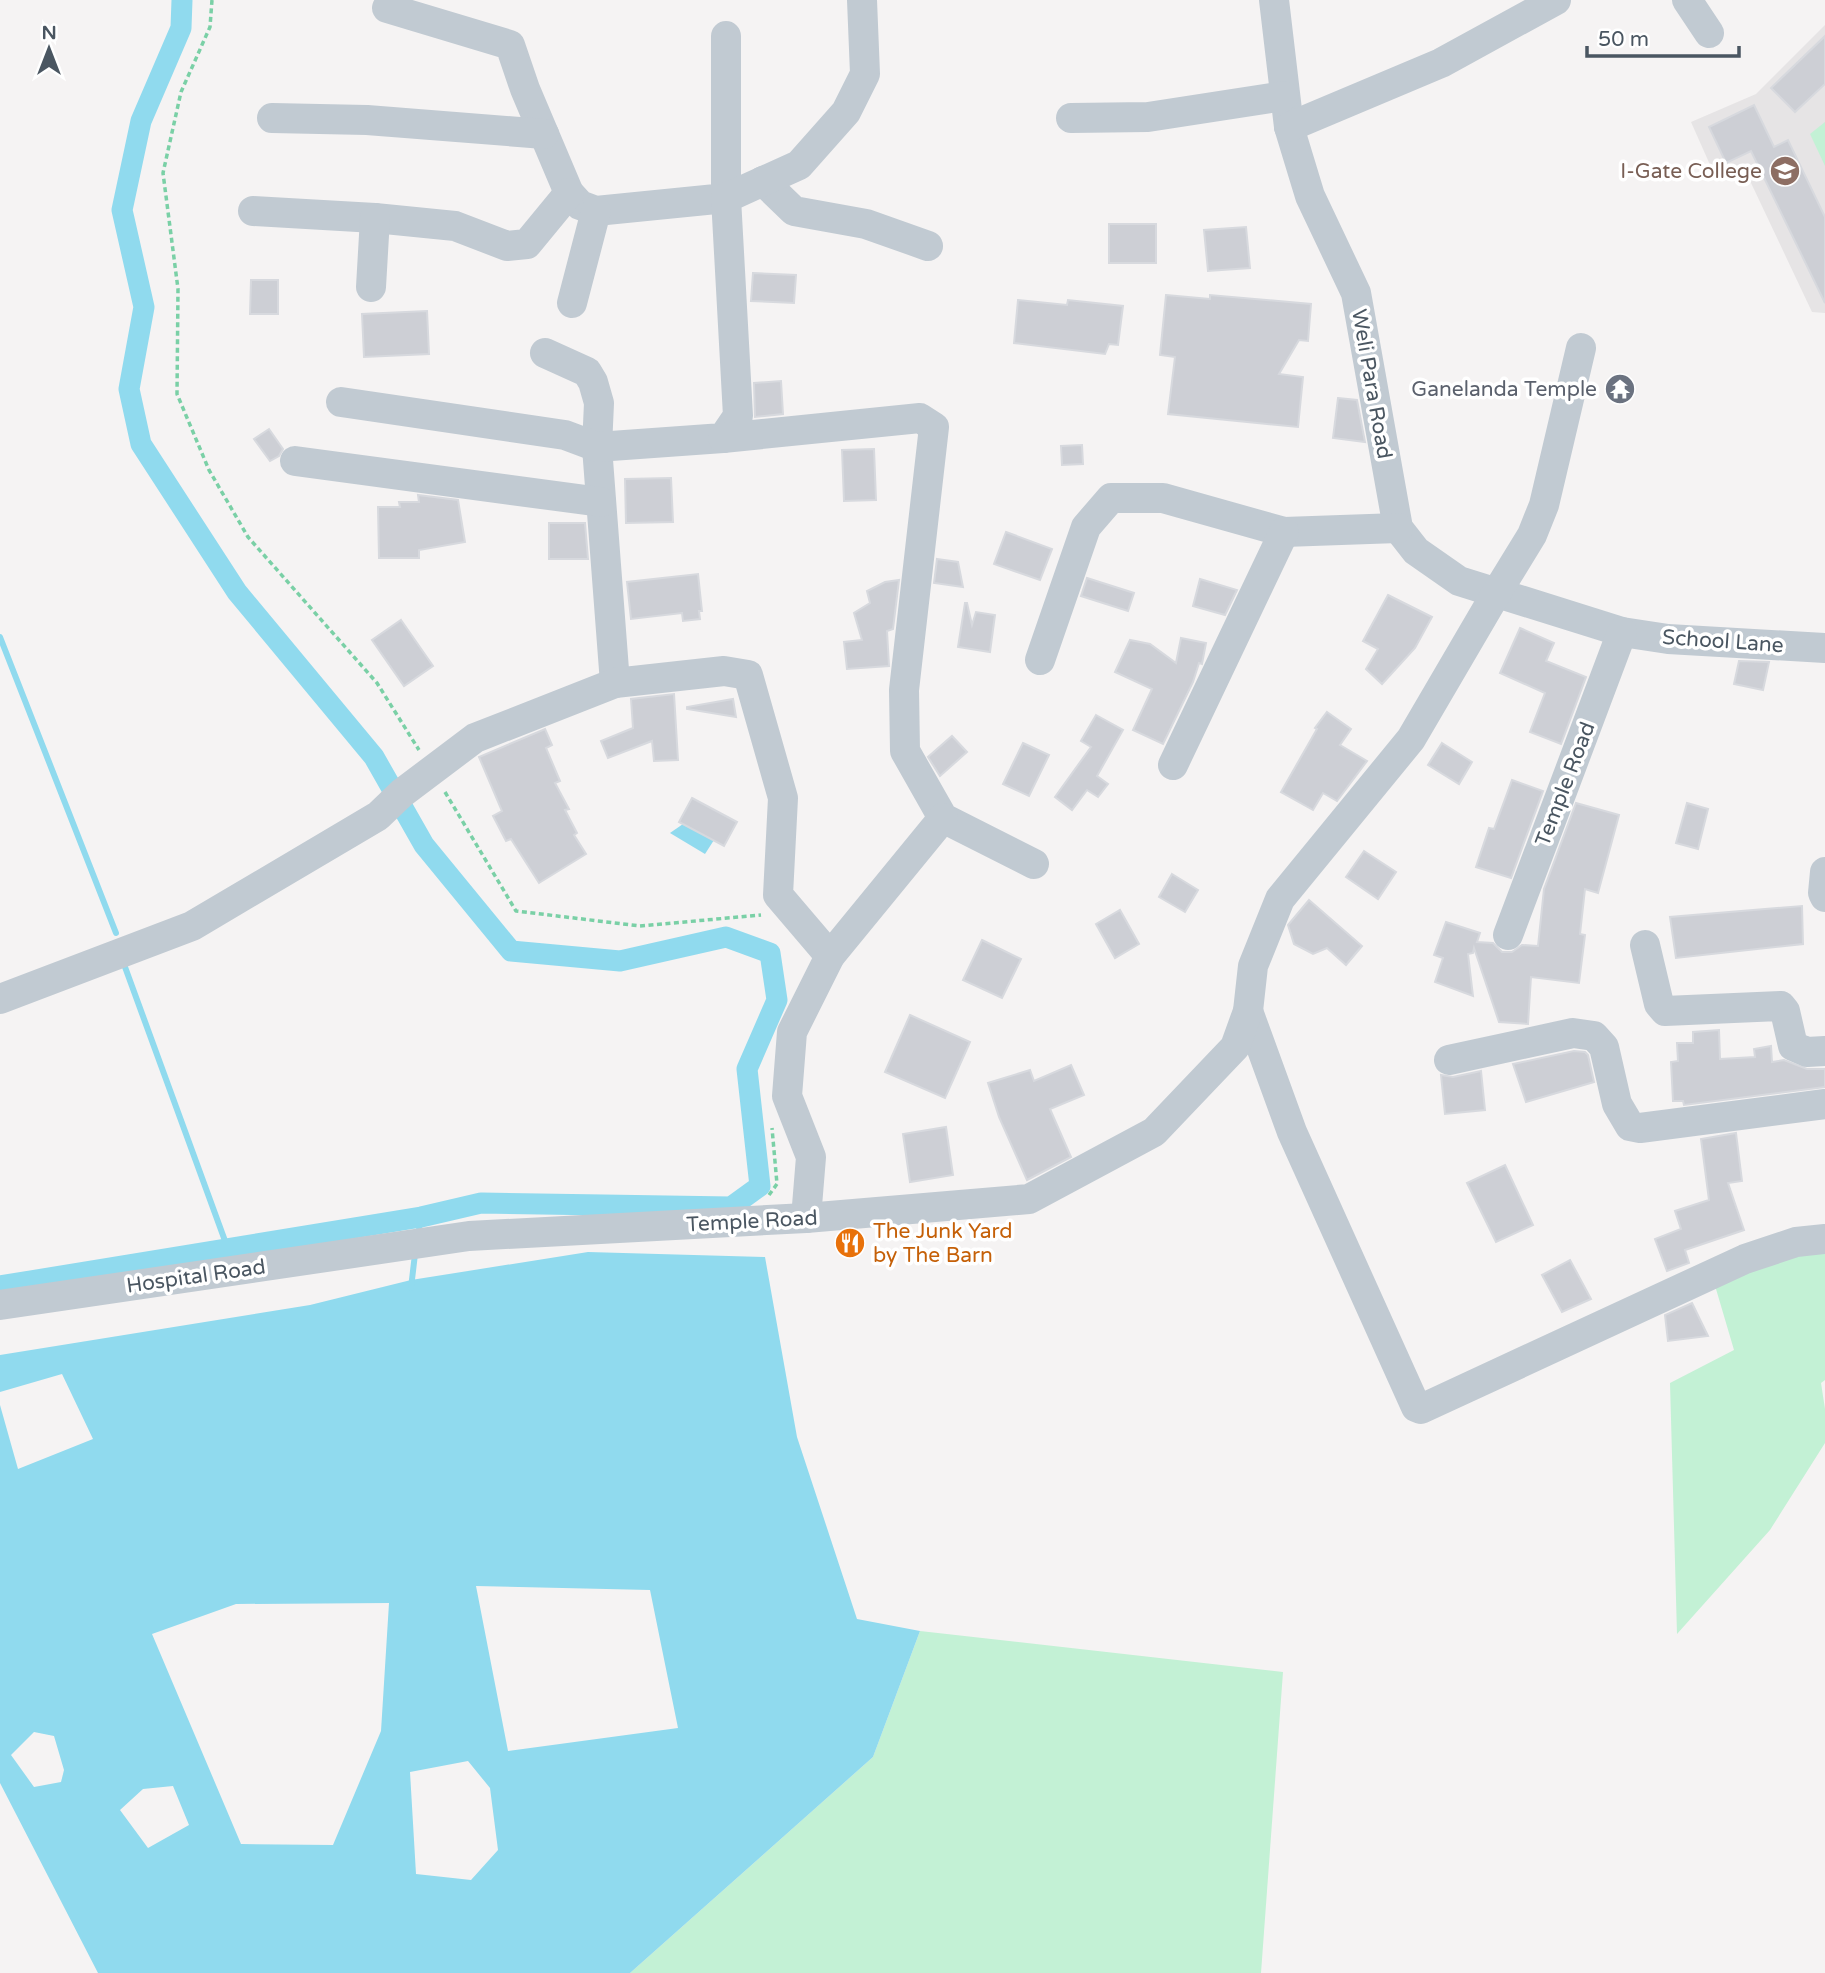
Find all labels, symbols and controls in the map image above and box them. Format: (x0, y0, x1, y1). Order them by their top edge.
north arrow (14, 14, 84, 84)
scale bar (1587, 14, 1739, 58)
text: N (41, 22, 57, 44)
text: 50 m (1598, 27, 1649, 52)
school or university icon: I-Gate College (1768, 154, 1802, 188)
place label: I-Gate College (1620, 159, 1762, 184)
street label: Weli Para Road (1346, 307, 1397, 461)
temple icon: Ganelanda Temple (1603, 372, 1637, 406)
place label: Ganelanda Temple (1411, 377, 1597, 402)
street label: School Lane (1661, 625, 1785, 658)
street label: Temple Road (1530, 718, 1601, 850)
street label: Temple Road (686, 1206, 818, 1237)
place label: The Junk Yard by The Barn (873, 1219, 1013, 1268)
restaurant icon: The Junk Yard by The Barn (833, 1226, 867, 1260)
street label: Hospital Road (125, 1254, 267, 1299)

